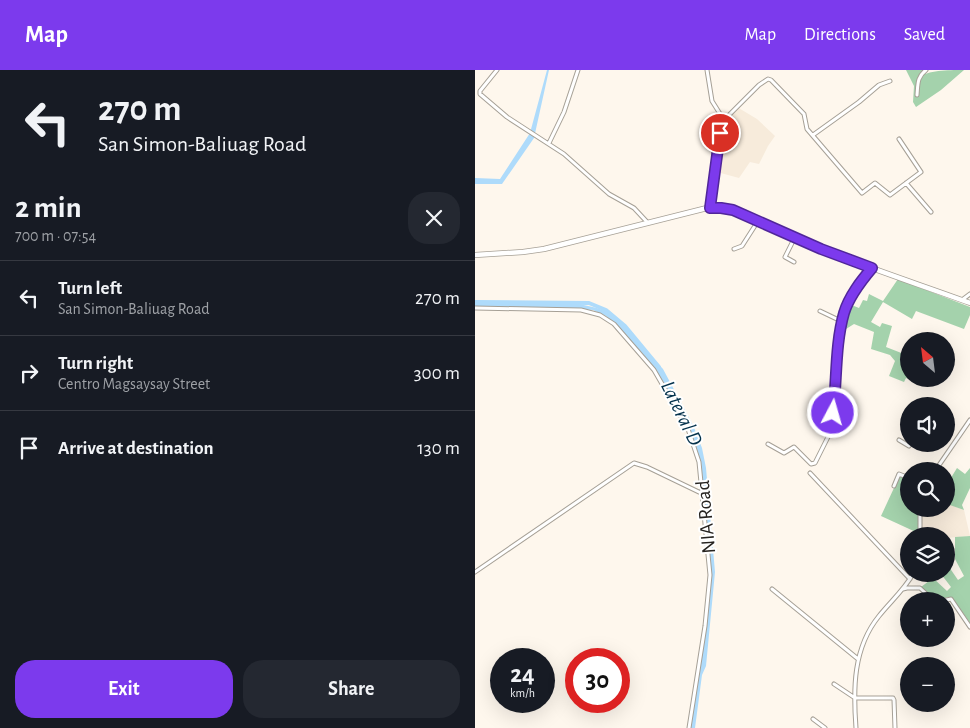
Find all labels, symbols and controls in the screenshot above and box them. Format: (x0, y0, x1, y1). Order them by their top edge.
text: Map (25, 23, 68, 47)
text: Map (745, 26, 776, 44)
text: Directions (804, 26, 876, 44)
text: Saved (904, 26, 945, 44)
icon: left (15, 90, 80, 155)
text: 270 m (98, 92, 181, 127)
pin (699, 112, 741, 154)
icon: arrive (706, 119, 734, 147)
text: San Simon-Baliuag Road (98, 133, 306, 155)
button: close (408, 192, 460, 244)
text: 2 min (15, 193, 82, 223)
text: 700 m · 07:54 (15, 228, 96, 244)
text: Turn left (58, 279, 122, 298)
icon: left (15, 284, 43, 312)
text: 270 m (415, 289, 460, 308)
text: San Simon-Baliuag Road (58, 301, 210, 317)
north arrow (900, 332, 955, 388)
map controls (900, 332, 955, 712)
text: Turn right (58, 354, 133, 373)
icon: right (15, 359, 43, 387)
text: 300 m (414, 364, 460, 383)
text: Centro Magsaysay Street (58, 376, 210, 392)
water label: Lateral D (657, 377, 706, 449)
position arrow (806, 386, 858, 438)
button: sound (900, 397, 955, 452)
icon: arrive (15, 434, 43, 462)
text: Arrive at destination (58, 439, 214, 458)
text: 130 m (417, 439, 460, 458)
button: search (900, 462, 955, 517)
street label: NIA Road (693, 479, 719, 554)
button: layers (900, 527, 955, 582)
button: + (900, 592, 955, 647)
speed limit sign: 30 (565, 648, 630, 713)
button: − (900, 657, 955, 712)
button: Exit (15, 660, 233, 718)
button: Share (243, 660, 460, 718)
text: 24 (510, 662, 535, 687)
text: km/h (510, 687, 535, 699)

